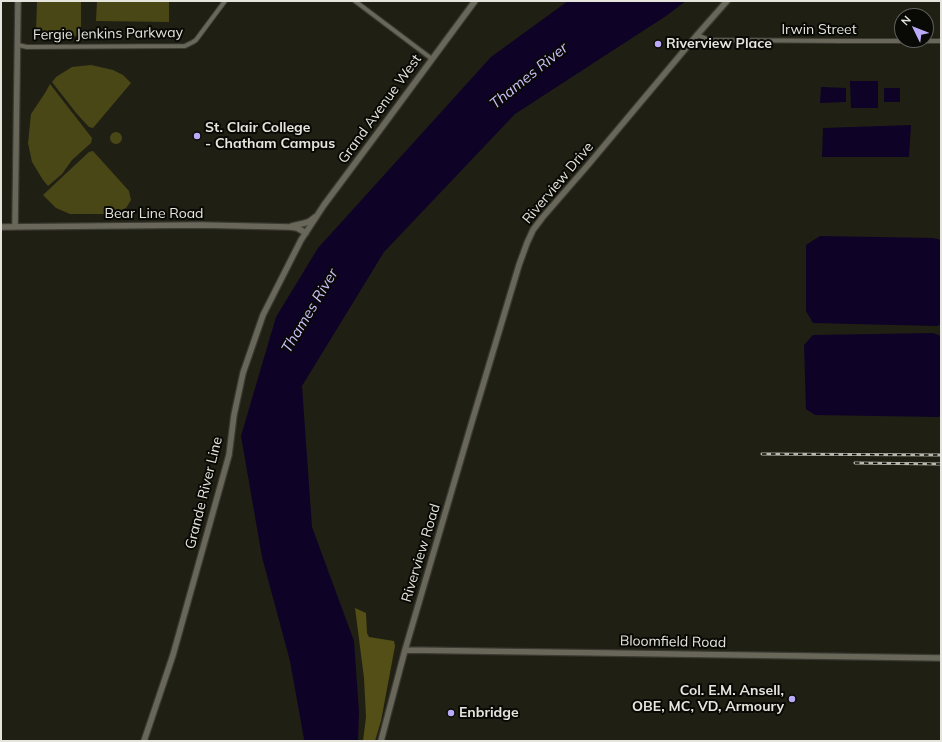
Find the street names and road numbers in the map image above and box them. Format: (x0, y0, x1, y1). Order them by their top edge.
street label: Irwin Street (781, 22, 857, 38)
street label: Fergie Jenkins Parkway (33, 24, 183, 44)
street label: Grand Avenue West (335, 51, 425, 167)
street label: Riverview Drive (519, 139, 597, 227)
street label: Bear Line Road (104, 206, 204, 222)
street label: Grande River Line (182, 435, 226, 551)
street label: Riverview Road (398, 502, 444, 604)
street label: Bloomfield Road (620, 633, 726, 651)

